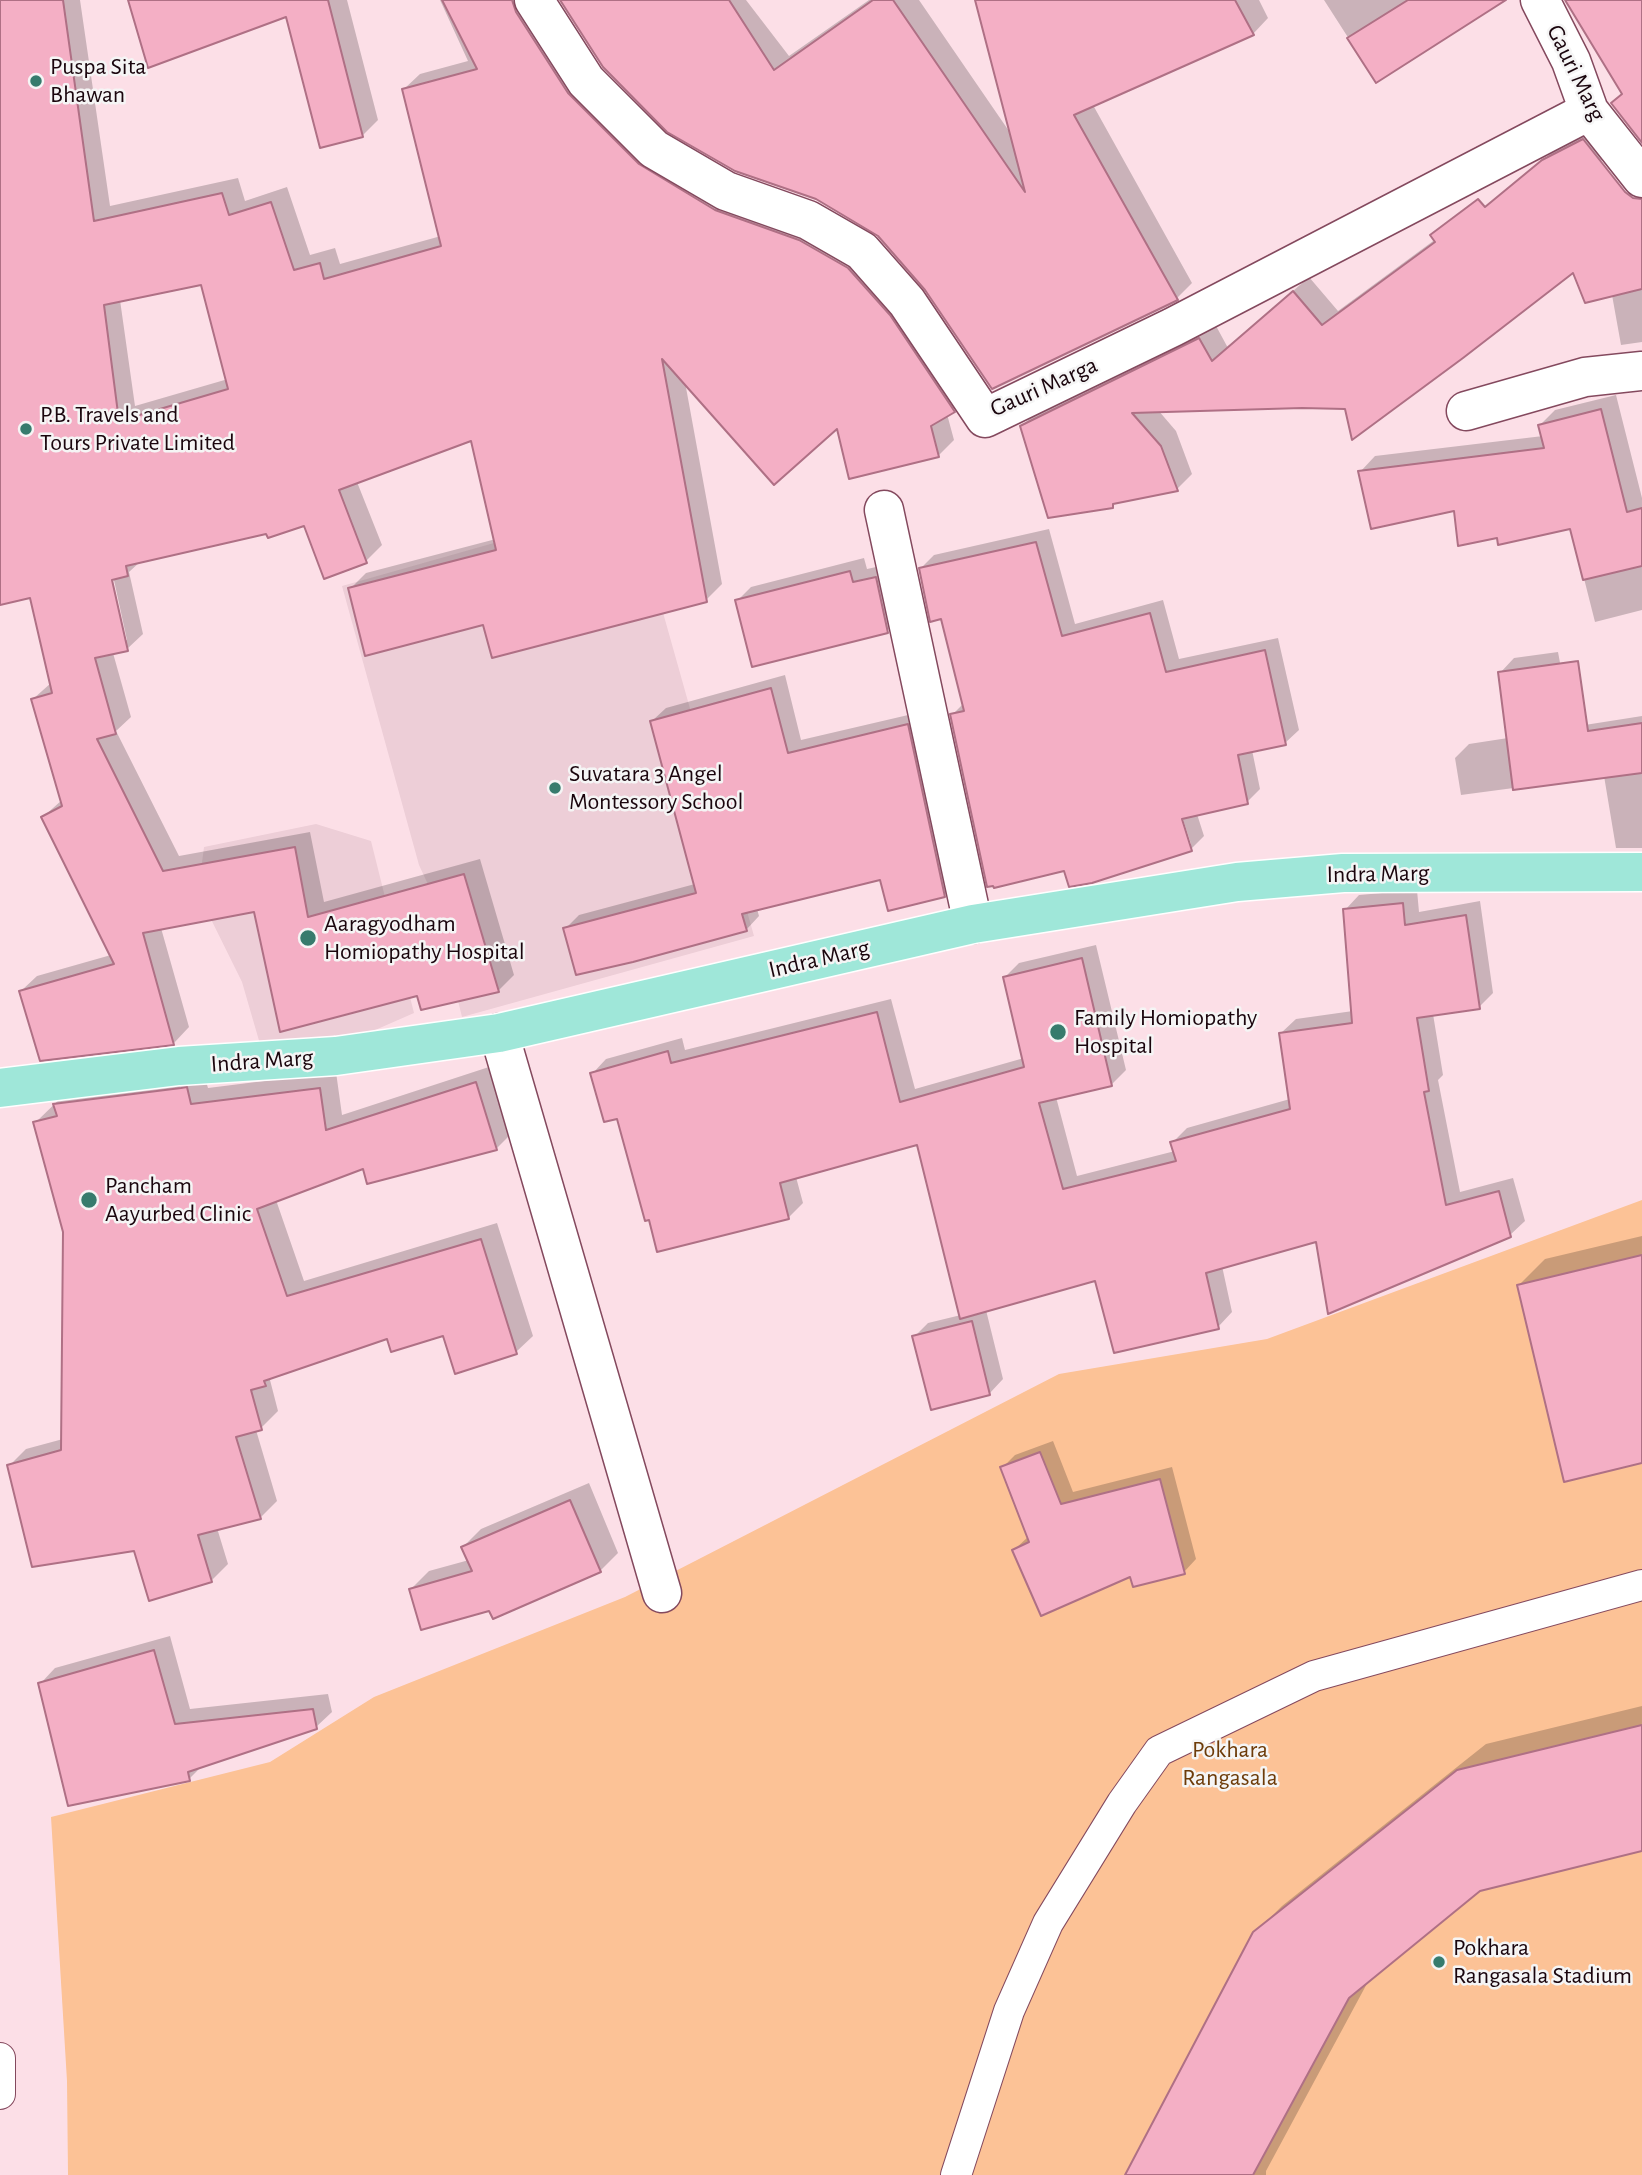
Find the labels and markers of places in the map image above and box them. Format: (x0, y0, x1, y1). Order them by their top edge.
place label: Puspa Sita Bhawan (50, 53, 146, 109)
marker: Puspa Sita Bhawan (28, 73, 44, 89)
place label: P.B. Travels and Tours Private Limited (40, 401, 235, 457)
marker: P.B. Travels and Tours Private Limited (18, 421, 34, 437)
place label: Suvatara 3 Angel Montessory School (569, 760, 743, 816)
marker: Suvatara 3 Angel Montessory School (547, 780, 563, 796)
place label: Aaragyodham Homiopathy Hospital (324, 910, 525, 966)
marker: Aaragyodham Homiopathy Hospital (298, 928, 318, 948)
place label: Family Homiopathy Hospital (1074, 1004, 1257, 1060)
marker: Family Homiopathy Hospital (1048, 1022, 1068, 1042)
place label: Pancham Aayurbed Clinic (105, 1172, 251, 1228)
marker: Pancham Aayurbed Clinic (79, 1190, 99, 1210)
place label: Pokhara Rangasala Stadium (1453, 1934, 1632, 1990)
marker: Pokhara Rangasala Stadium (1431, 1954, 1447, 1970)

